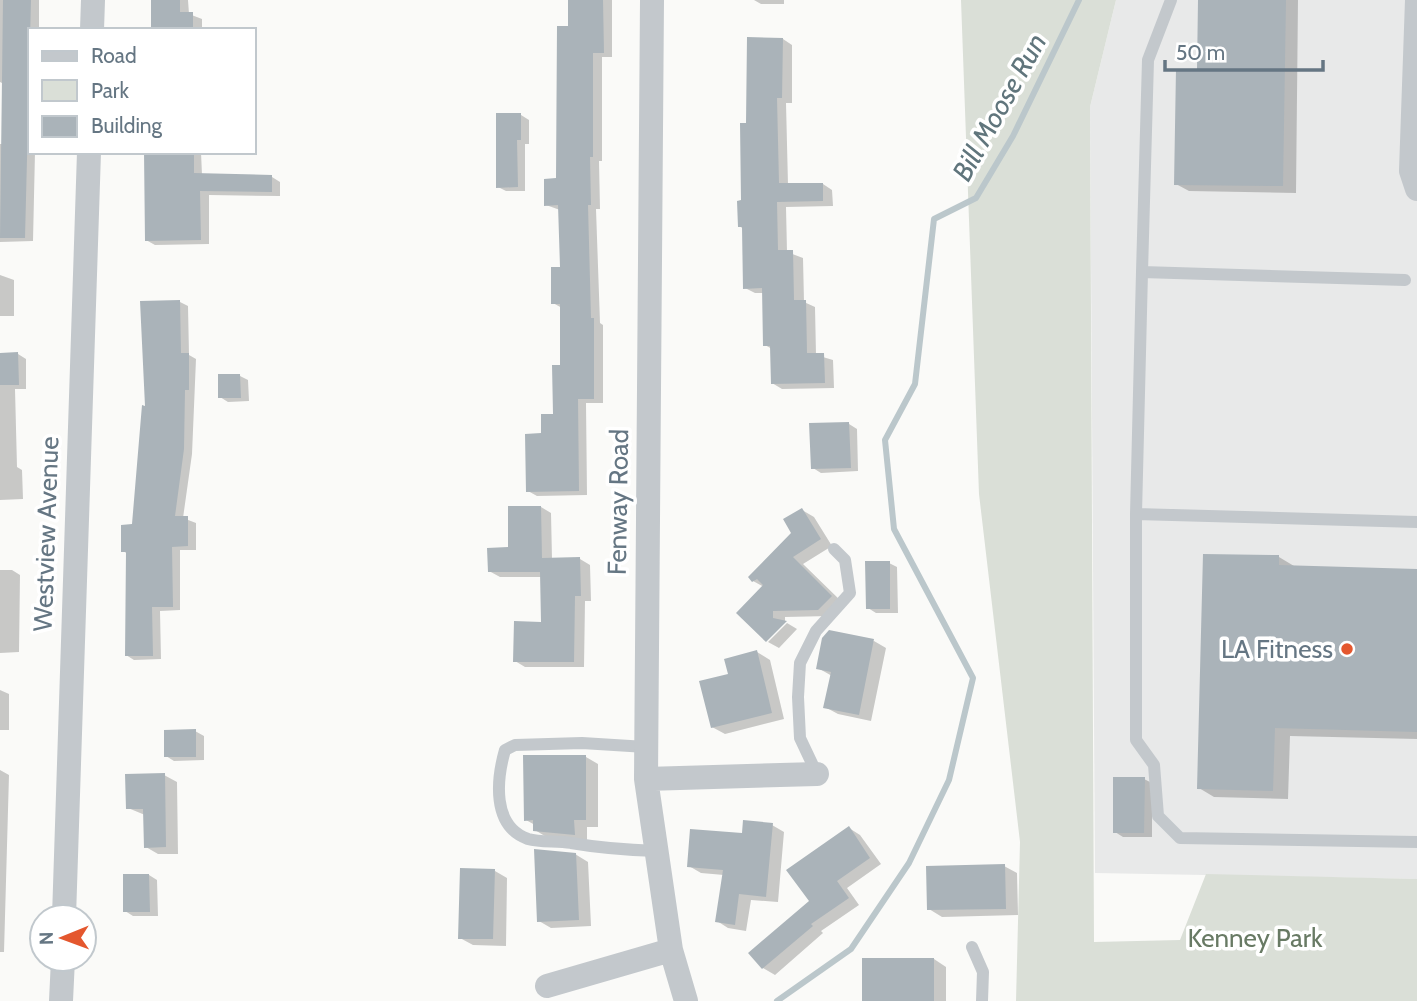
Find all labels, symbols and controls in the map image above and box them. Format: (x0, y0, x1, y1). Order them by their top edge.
water label: Bill Moose Run (945, 27, 1053, 187)
legend (28, 28, 256, 154)
scale bar (1165, 28, 1322, 72)
text: 50 m (1176, 40, 1225, 65)
text: Road (91, 43, 137, 68)
text: Park (91, 78, 129, 103)
text: Building (91, 113, 163, 138)
street label: Fenway Road (601, 429, 635, 575)
street label: Westview Avenue (27, 436, 65, 632)
place label: LA Fitness (1221, 633, 1333, 665)
marker: LA Fitness (1339, 641, 1355, 657)
north arrow (28, 903, 98, 973)
park label: Kenney Park (1187, 922, 1323, 954)
text: N (35, 931, 58, 945)

